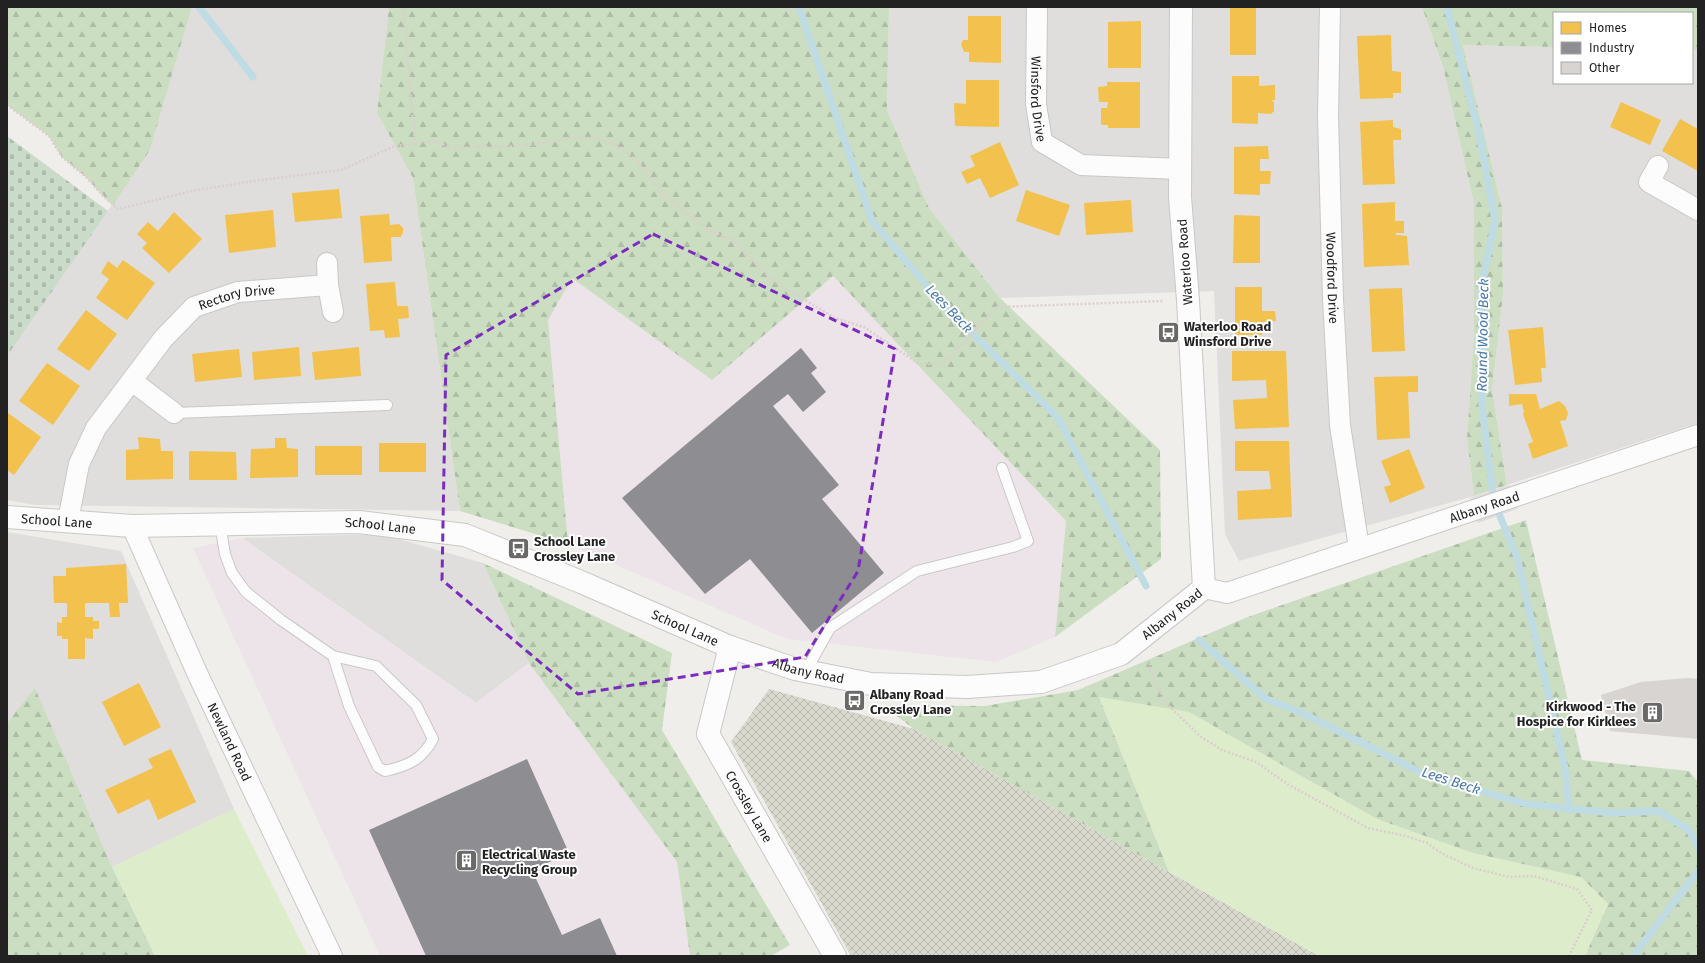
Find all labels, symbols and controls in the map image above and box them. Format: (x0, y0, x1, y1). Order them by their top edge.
legend (1553, 12, 1693, 84)
text: Homes (1589, 21, 1627, 35)
text: Industry (1589, 41, 1634, 55)
street label: Winsford Drive (1028, 56, 1049, 143)
text: Other (1589, 61, 1620, 75)
street label: Waterloo Road (1175, 218, 1195, 306)
street label: Woodford Drive (1324, 232, 1342, 324)
water label: Round Wood Beck (1474, 278, 1492, 392)
water label: Lees Beck (922, 281, 977, 337)
street label: Rectory Drive (196, 282, 275, 313)
place label: Waterloo Road Winsford Drive (1184, 319, 1271, 349)
bus stop icon: Waterloo Road Winsford Drive (1156, 320, 1182, 346)
street label: Albany Road (1447, 488, 1522, 525)
street label: School Lane (21, 511, 93, 531)
street label: School Lane (345, 514, 417, 536)
place label: School Lane Crossley Lane (534, 534, 615, 564)
bus stop icon: School Lane Crossley Lane (506, 535, 532, 561)
street label: Albany Road (1139, 585, 1205, 642)
street label: School Lane (649, 606, 721, 649)
street label: Albany Road (771, 654, 846, 686)
place label: Albany Road Crossley Lane (869, 687, 951, 717)
bus stop icon: Albany Road Crossley Lane (842, 688, 868, 714)
place label: Kirkwood - The Hospice for Kirklees (1517, 699, 1637, 729)
street label: Newland Road (205, 700, 255, 783)
building icon: Kirkwood - The Hospice for Kirklees (1639, 700, 1665, 726)
water label: Lees Beck (1419, 764, 1483, 799)
street label: Crossley Lane (723, 768, 776, 845)
place label: Electrical Waste Recycling Group (482, 847, 578, 877)
building icon: Electrical Waste Recycling Group (454, 848, 480, 874)

